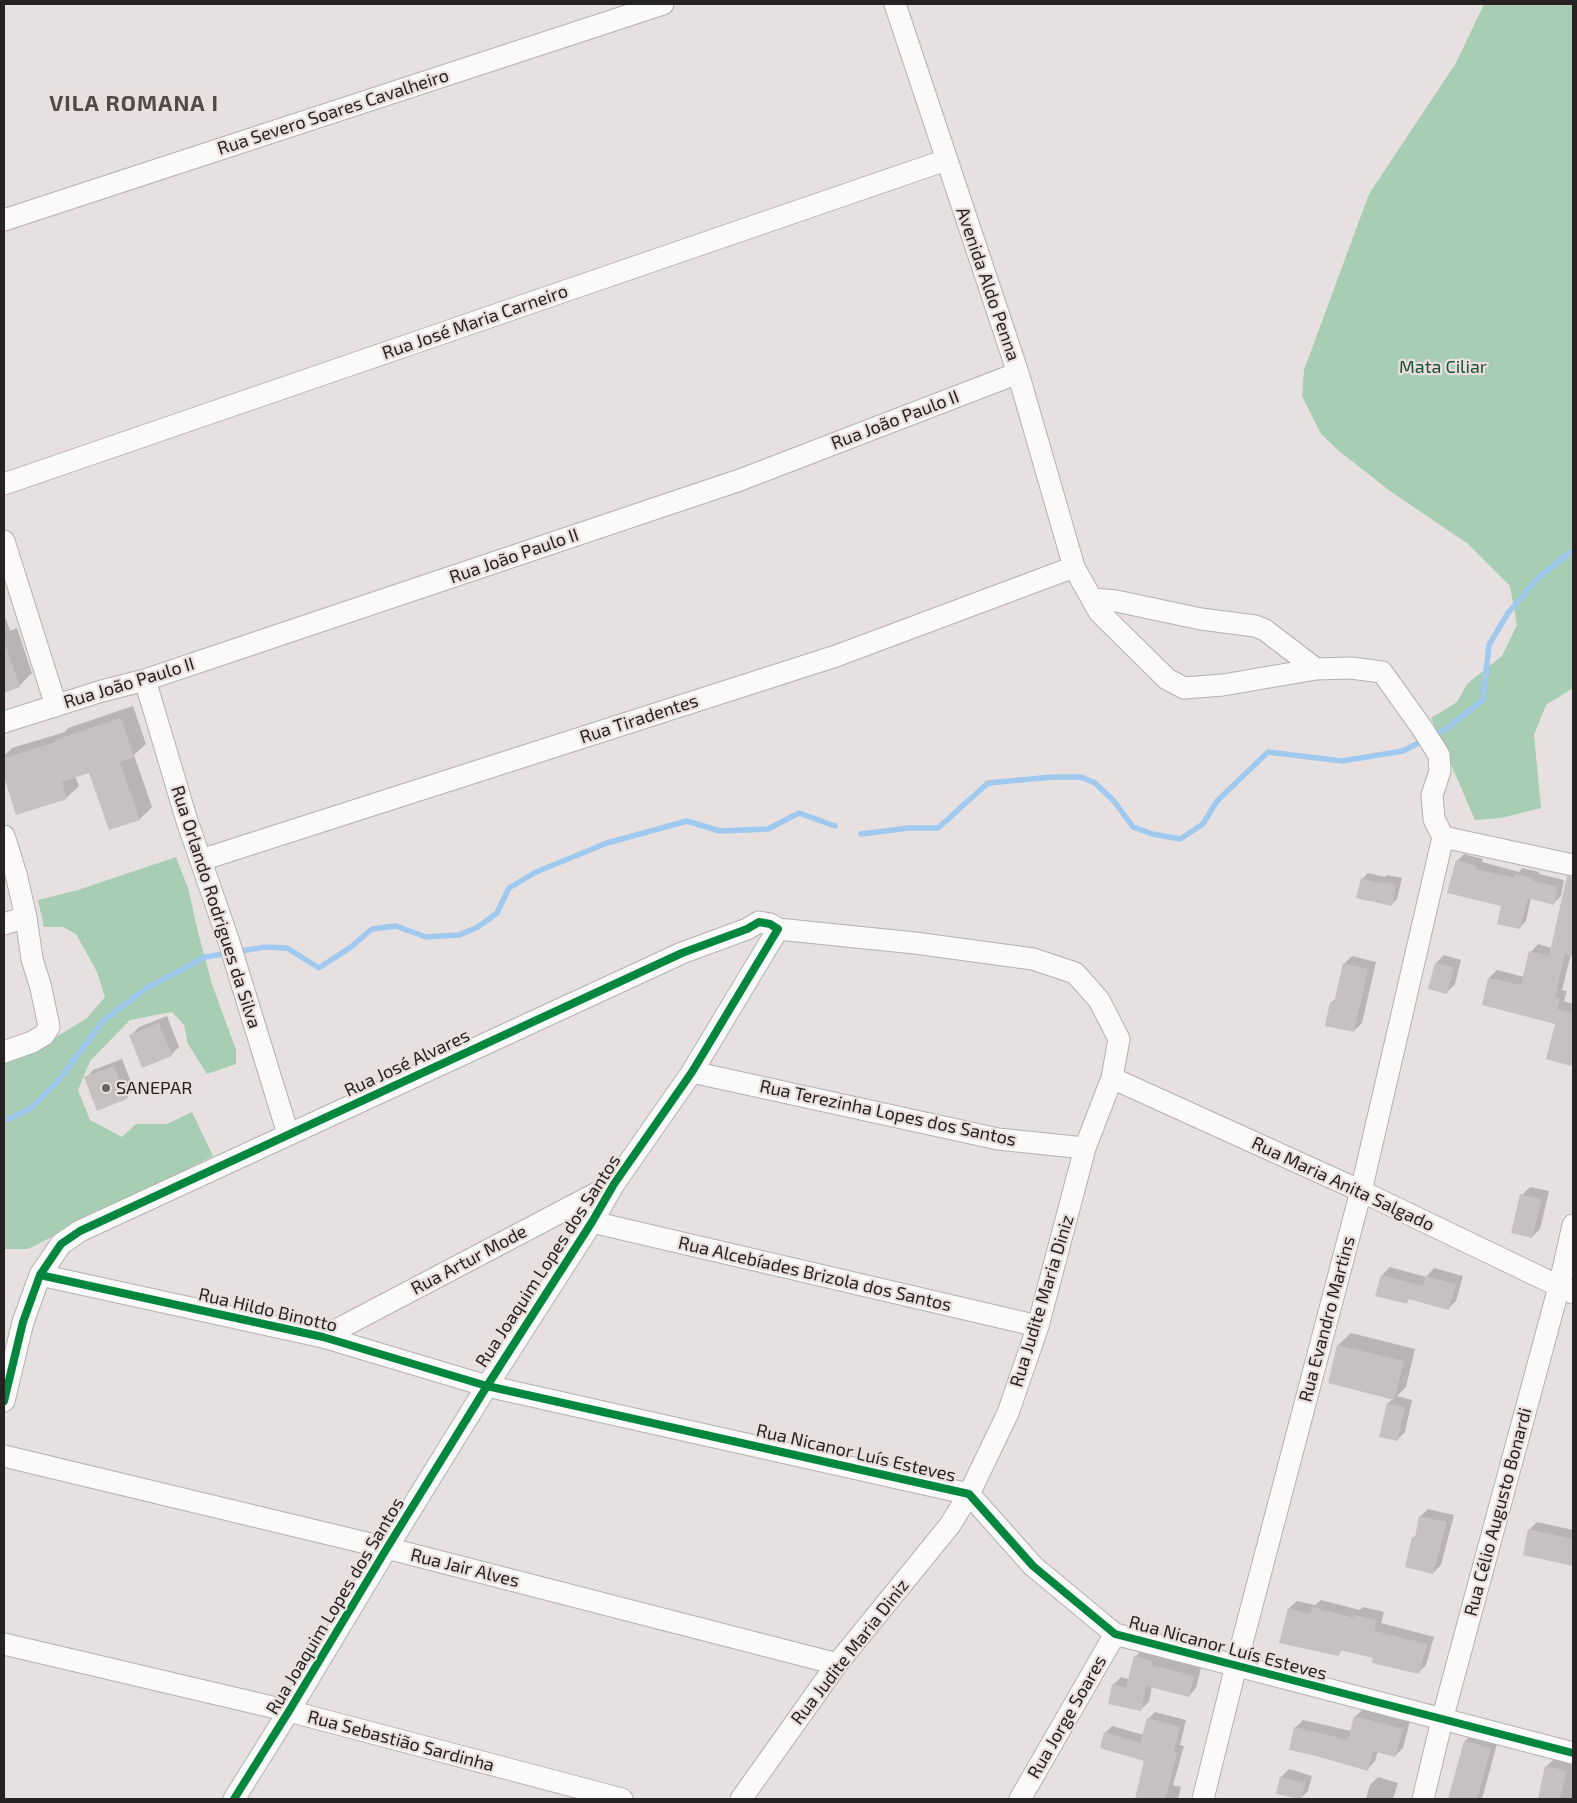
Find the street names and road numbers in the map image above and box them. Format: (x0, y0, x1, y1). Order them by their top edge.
street label: Rua Severo Soares Cavalheiro (215, 64, 451, 160)
street label: Avenida Aldo Penna (952, 204, 1024, 364)
street label: Rua José Maria Carneiro (379, 280, 571, 364)
street label: Rua João Paulo II (828, 386, 962, 454)
street label: Rua João Paulo II (446, 524, 582, 588)
street label: Rua João Paulo II (61, 653, 197, 713)
street label: Rua Tiradentes (577, 690, 701, 748)
street label: Rua Orlando Rodrigues da Silva (166, 783, 266, 1031)
street label: Rua José Alvares (341, 1025, 473, 1101)
street label: Rua Terezinha Lopes dos Santos (758, 1075, 1018, 1151)
street label: Rua Maria Anita Salgado (1248, 1132, 1438, 1236)
street label: Rua Joaquim Lopes dos Santos (471, 1151, 625, 1371)
street label: Rua Judite Maria Diniz (1006, 1212, 1078, 1390)
street label: Rua Artur Mode (407, 1220, 531, 1300)
street label: Rua Alcebíades Brizola dos Santos (676, 1232, 954, 1316)
street label: Rua Evandro Martins (1295, 1234, 1359, 1404)
street label: Rua Hildo Binotto (196, 1284, 340, 1336)
street label: Rua Célio Augusto Bonardi (1460, 1405, 1536, 1619)
street label: Rua Nicanor Luís Esteves (754, 1420, 958, 1486)
street label: Rua Joaquim Lopes dos Santos (262, 1494, 408, 1718)
street label: Rua Jair Alves (408, 1544, 522, 1592)
street label: Rua Judite Maria Diniz (786, 1575, 914, 1729)
street label: Rua Nicanor Luís Esteves (1127, 1611, 1329, 1685)
street label: Rua Jorge Soares (1023, 1652, 1111, 1782)
street label: Rua Sebastião Sardinha (305, 1706, 497, 1776)

